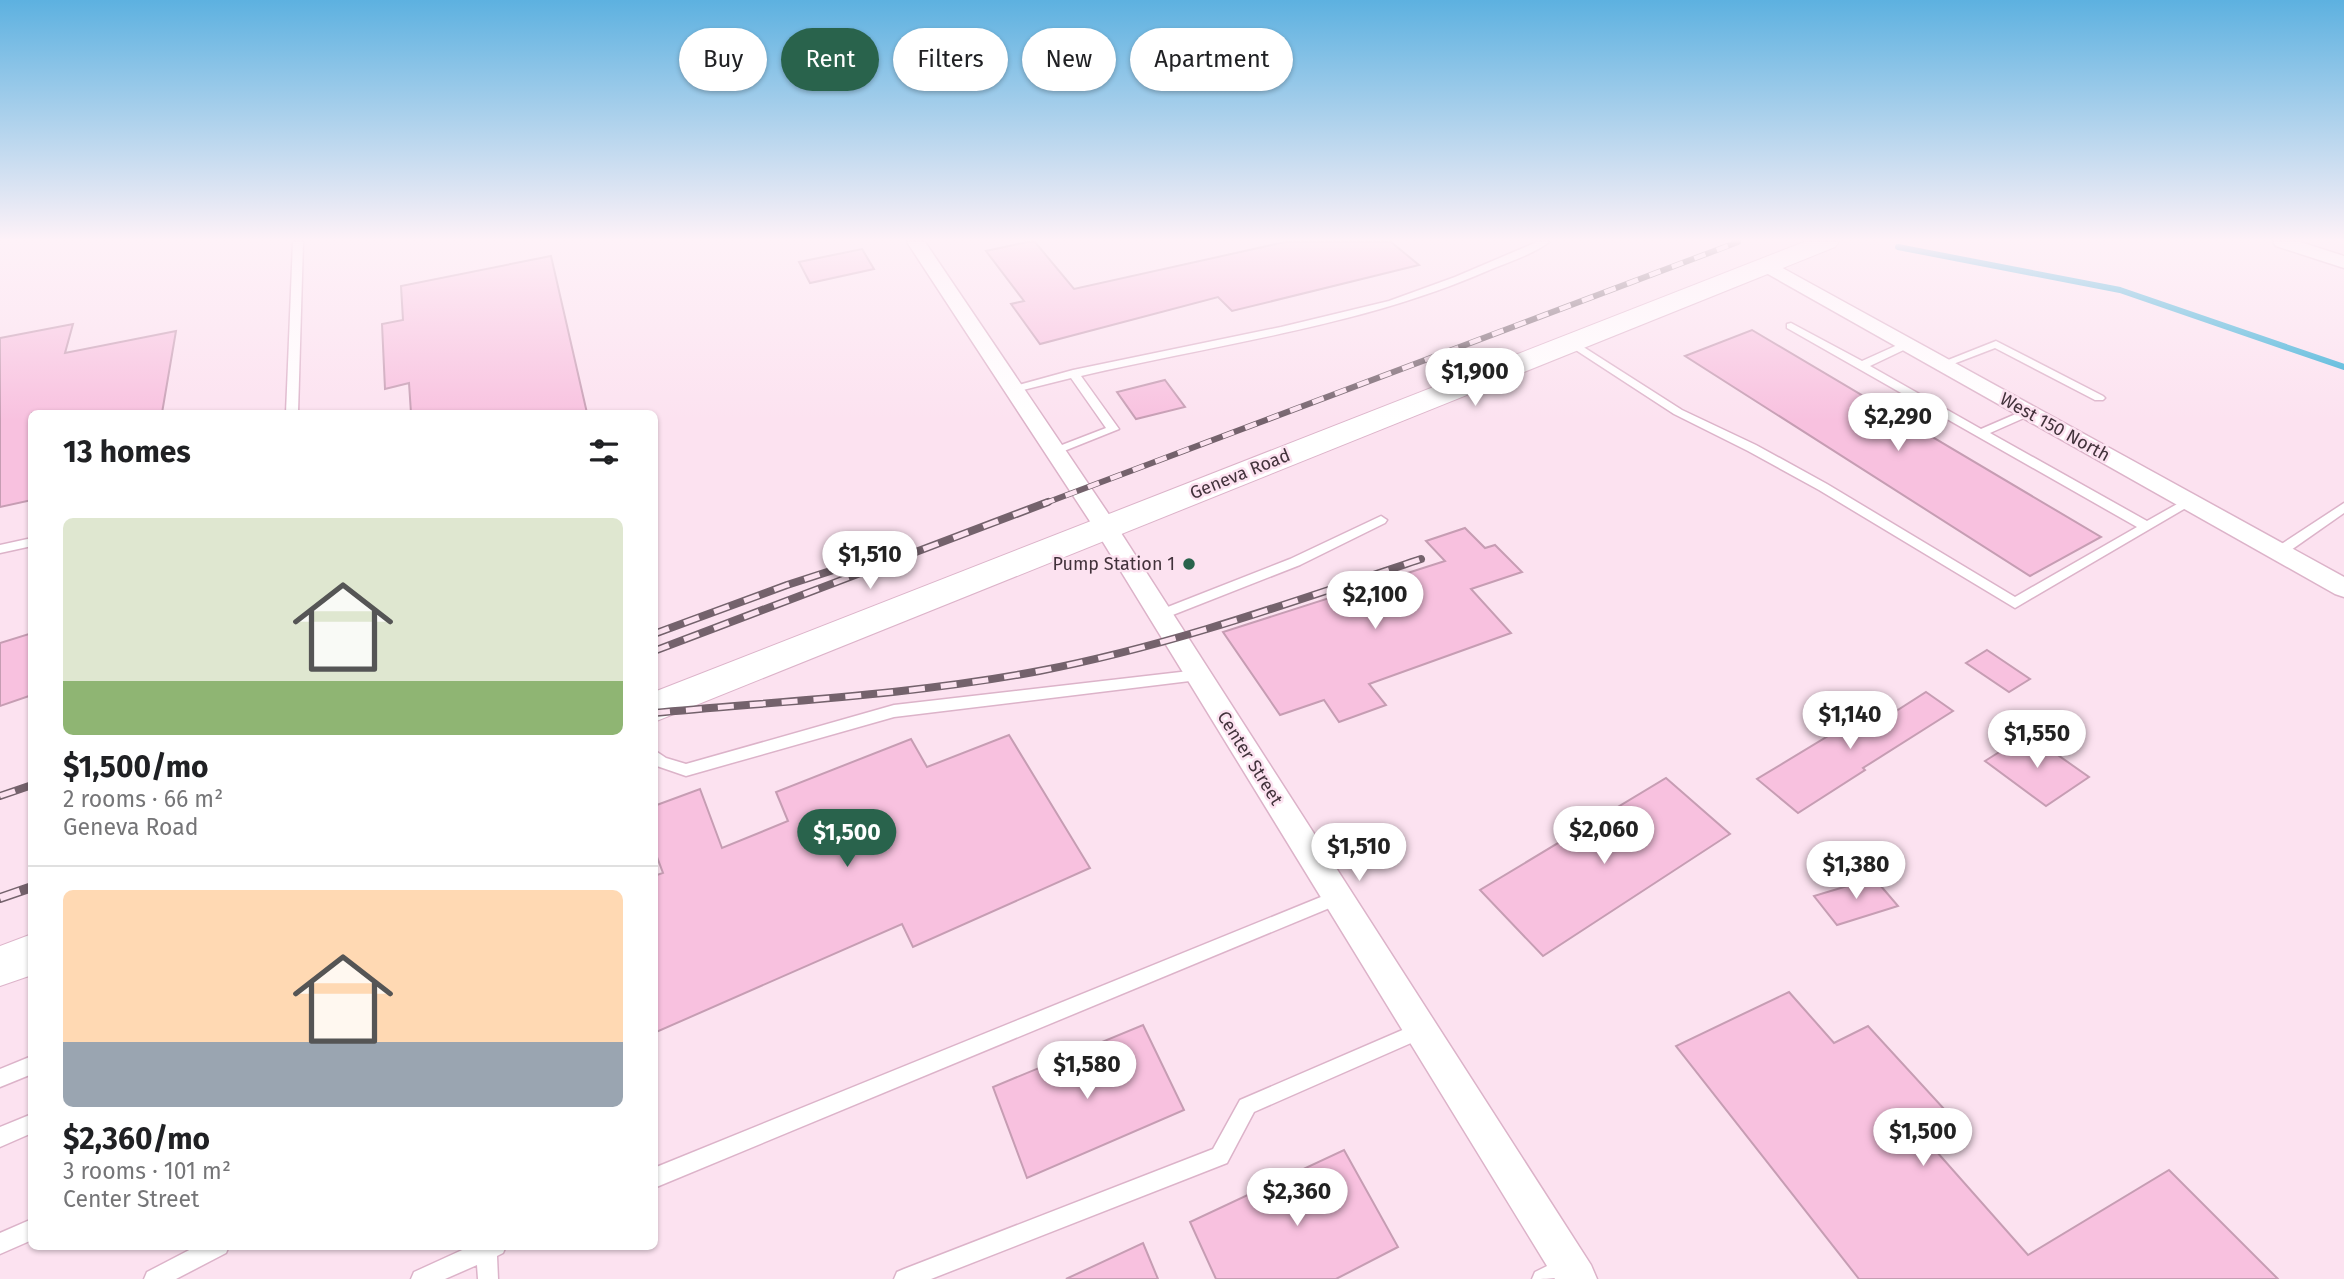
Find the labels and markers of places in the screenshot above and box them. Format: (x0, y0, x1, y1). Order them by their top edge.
pin: $1,900 (1418, 348, 1532, 408)
pin: $2,290 (1841, 393, 1955, 453)
pin: $1,510 (813, 532, 927, 591)
place label: Pump Station 1 (1052, 553, 1175, 575)
marker: Pump Station 1 (1181, 556, 1197, 572)
pin: $2,100 (1318, 572, 1432, 631)
pin: $1,140 (1793, 692, 1907, 751)
pin: $1,550 (1980, 710, 2094, 770)
pin: $2,060 (1547, 806, 1661, 866)
pin: $1,500 (790, 810, 904, 869)
pin: $1,510 (1302, 824, 1416, 883)
pin: $1,380 (1799, 842, 1913, 901)
pin: $1,580 (1030, 1042, 1144, 1101)
pin: $1,500 (1866, 1108, 1980, 1168)
pin: $2,360 (1240, 1168, 1354, 1228)

